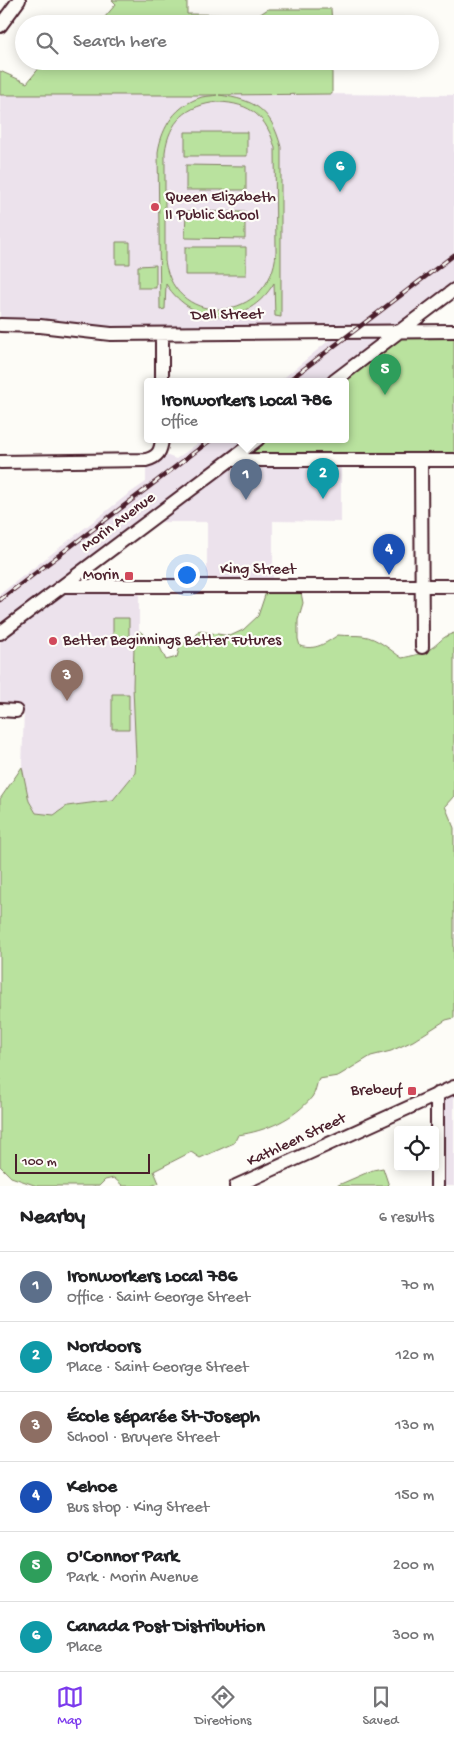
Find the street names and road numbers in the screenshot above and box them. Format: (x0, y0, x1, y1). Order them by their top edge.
street label: Dell Street (190, 306, 265, 326)
street label: Morin Avenue (78, 488, 160, 557)
street label: King Street (220, 561, 297, 580)
street label: Kathleen Street (245, 1109, 351, 1172)

